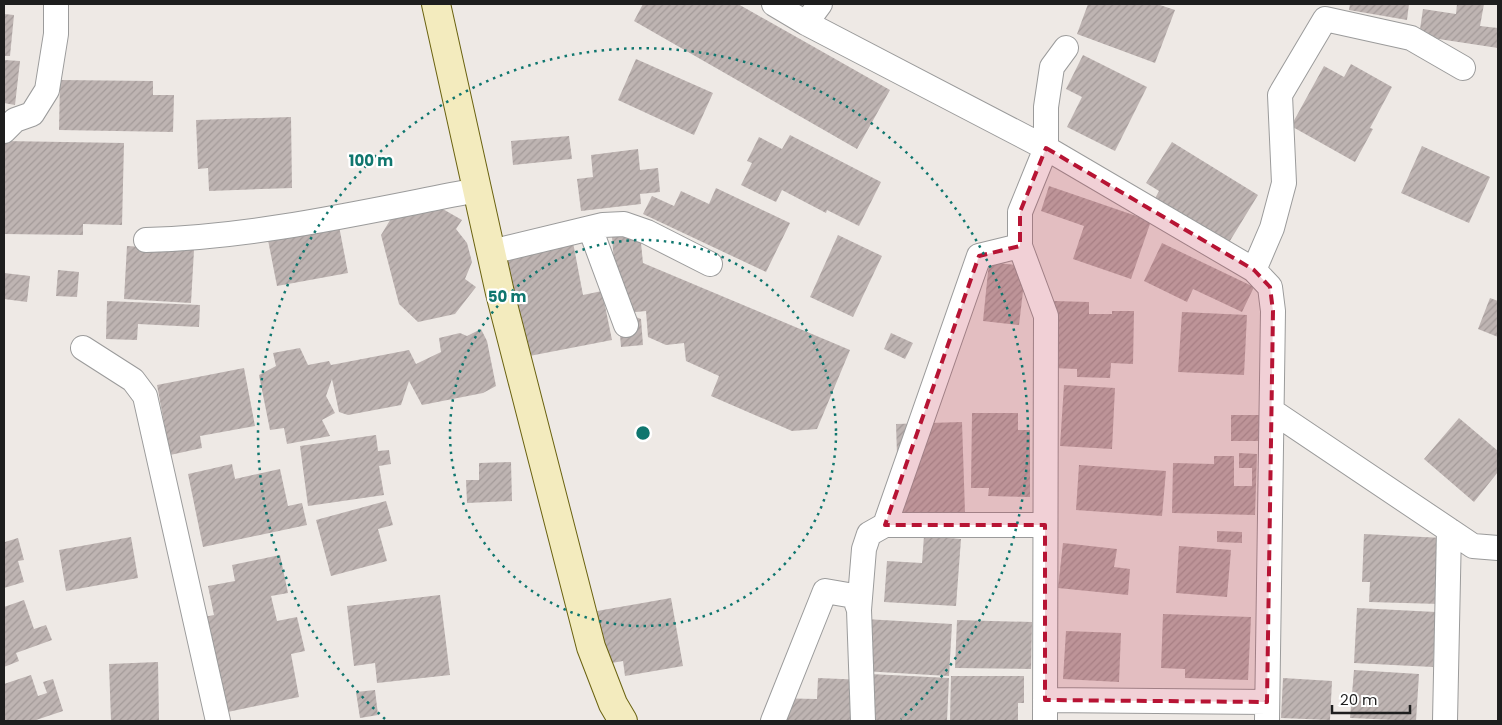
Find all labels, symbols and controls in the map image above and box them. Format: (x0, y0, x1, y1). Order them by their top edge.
text: 100 m (349, 150, 393, 171)
text: 50 m (488, 286, 526, 307)
centre of rings (634, 424, 652, 442)
scale bar (1332, 682, 1410, 714)
text: 20 m (1340, 689, 1378, 710)

